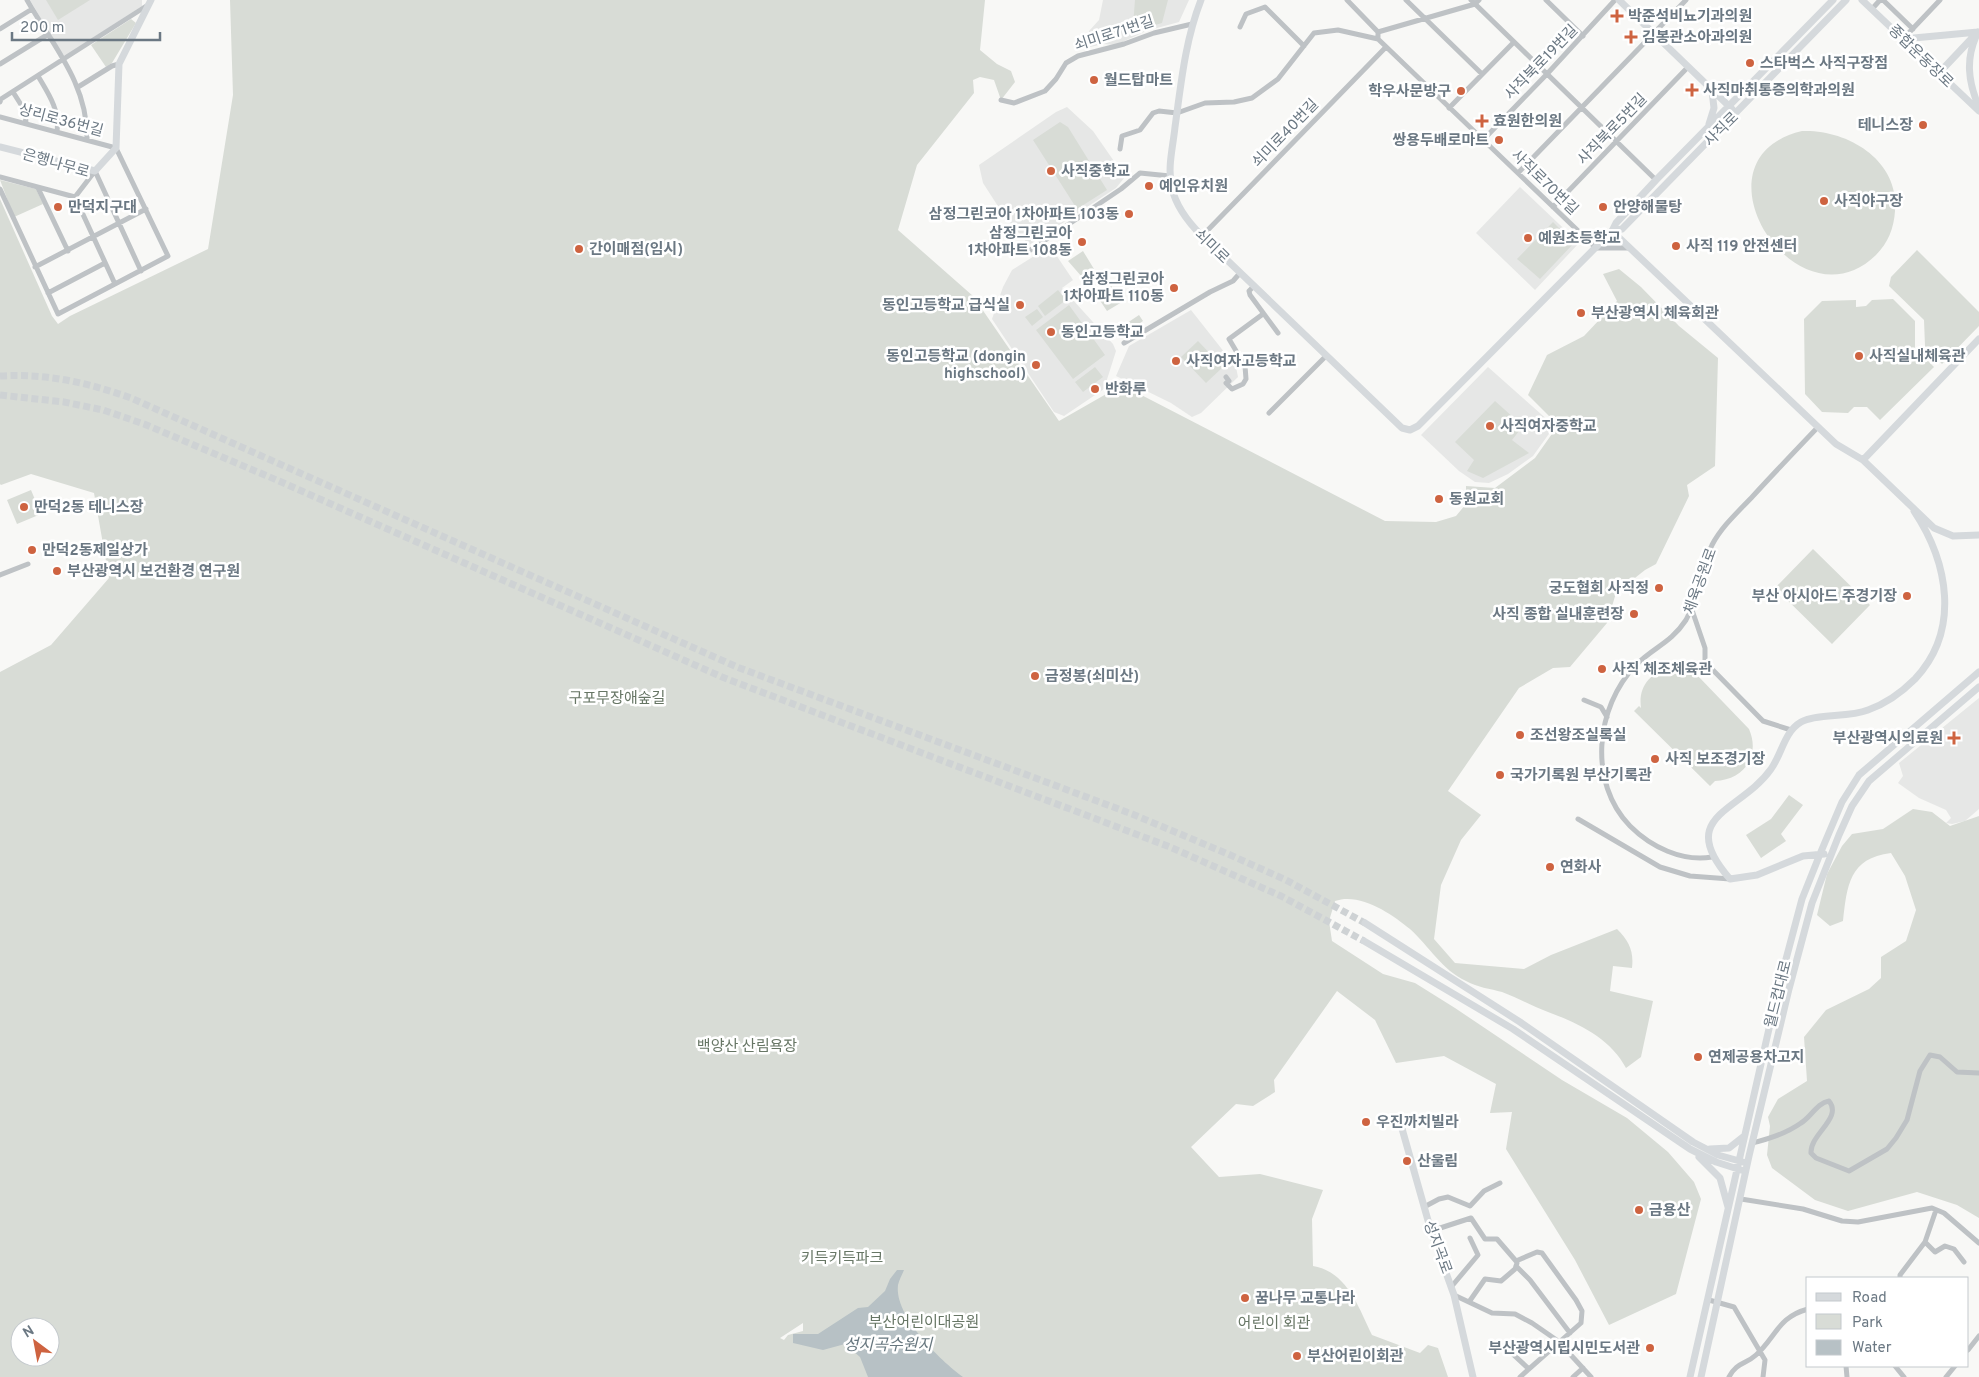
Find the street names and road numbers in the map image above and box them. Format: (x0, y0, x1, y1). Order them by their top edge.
street label: 쇠미로71번길 (1072, 13, 1157, 56)
street label: 사직북로19번길 (1501, 21, 1583, 105)
street label: 종합운동장로 (1884, 21, 1956, 93)
street label: 사직북로5번길 (1574, 90, 1652, 170)
street label: 쇠미로40번길 (1249, 96, 1323, 172)
street label: 상리로36번길 (16, 101, 105, 142)
street label: 사직로 (1701, 109, 1743, 151)
street label: 은행나무로 (20, 146, 91, 183)
street label: 사직로70번길 (1506, 146, 1581, 220)
street label: 쇠미로 (1189, 226, 1232, 268)
street label: 체육공원로 (1681, 546, 1722, 617)
street label: 월드컵대로 (1762, 959, 1797, 1030)
street label: 성지곡로 (1418, 1218, 1455, 1277)

